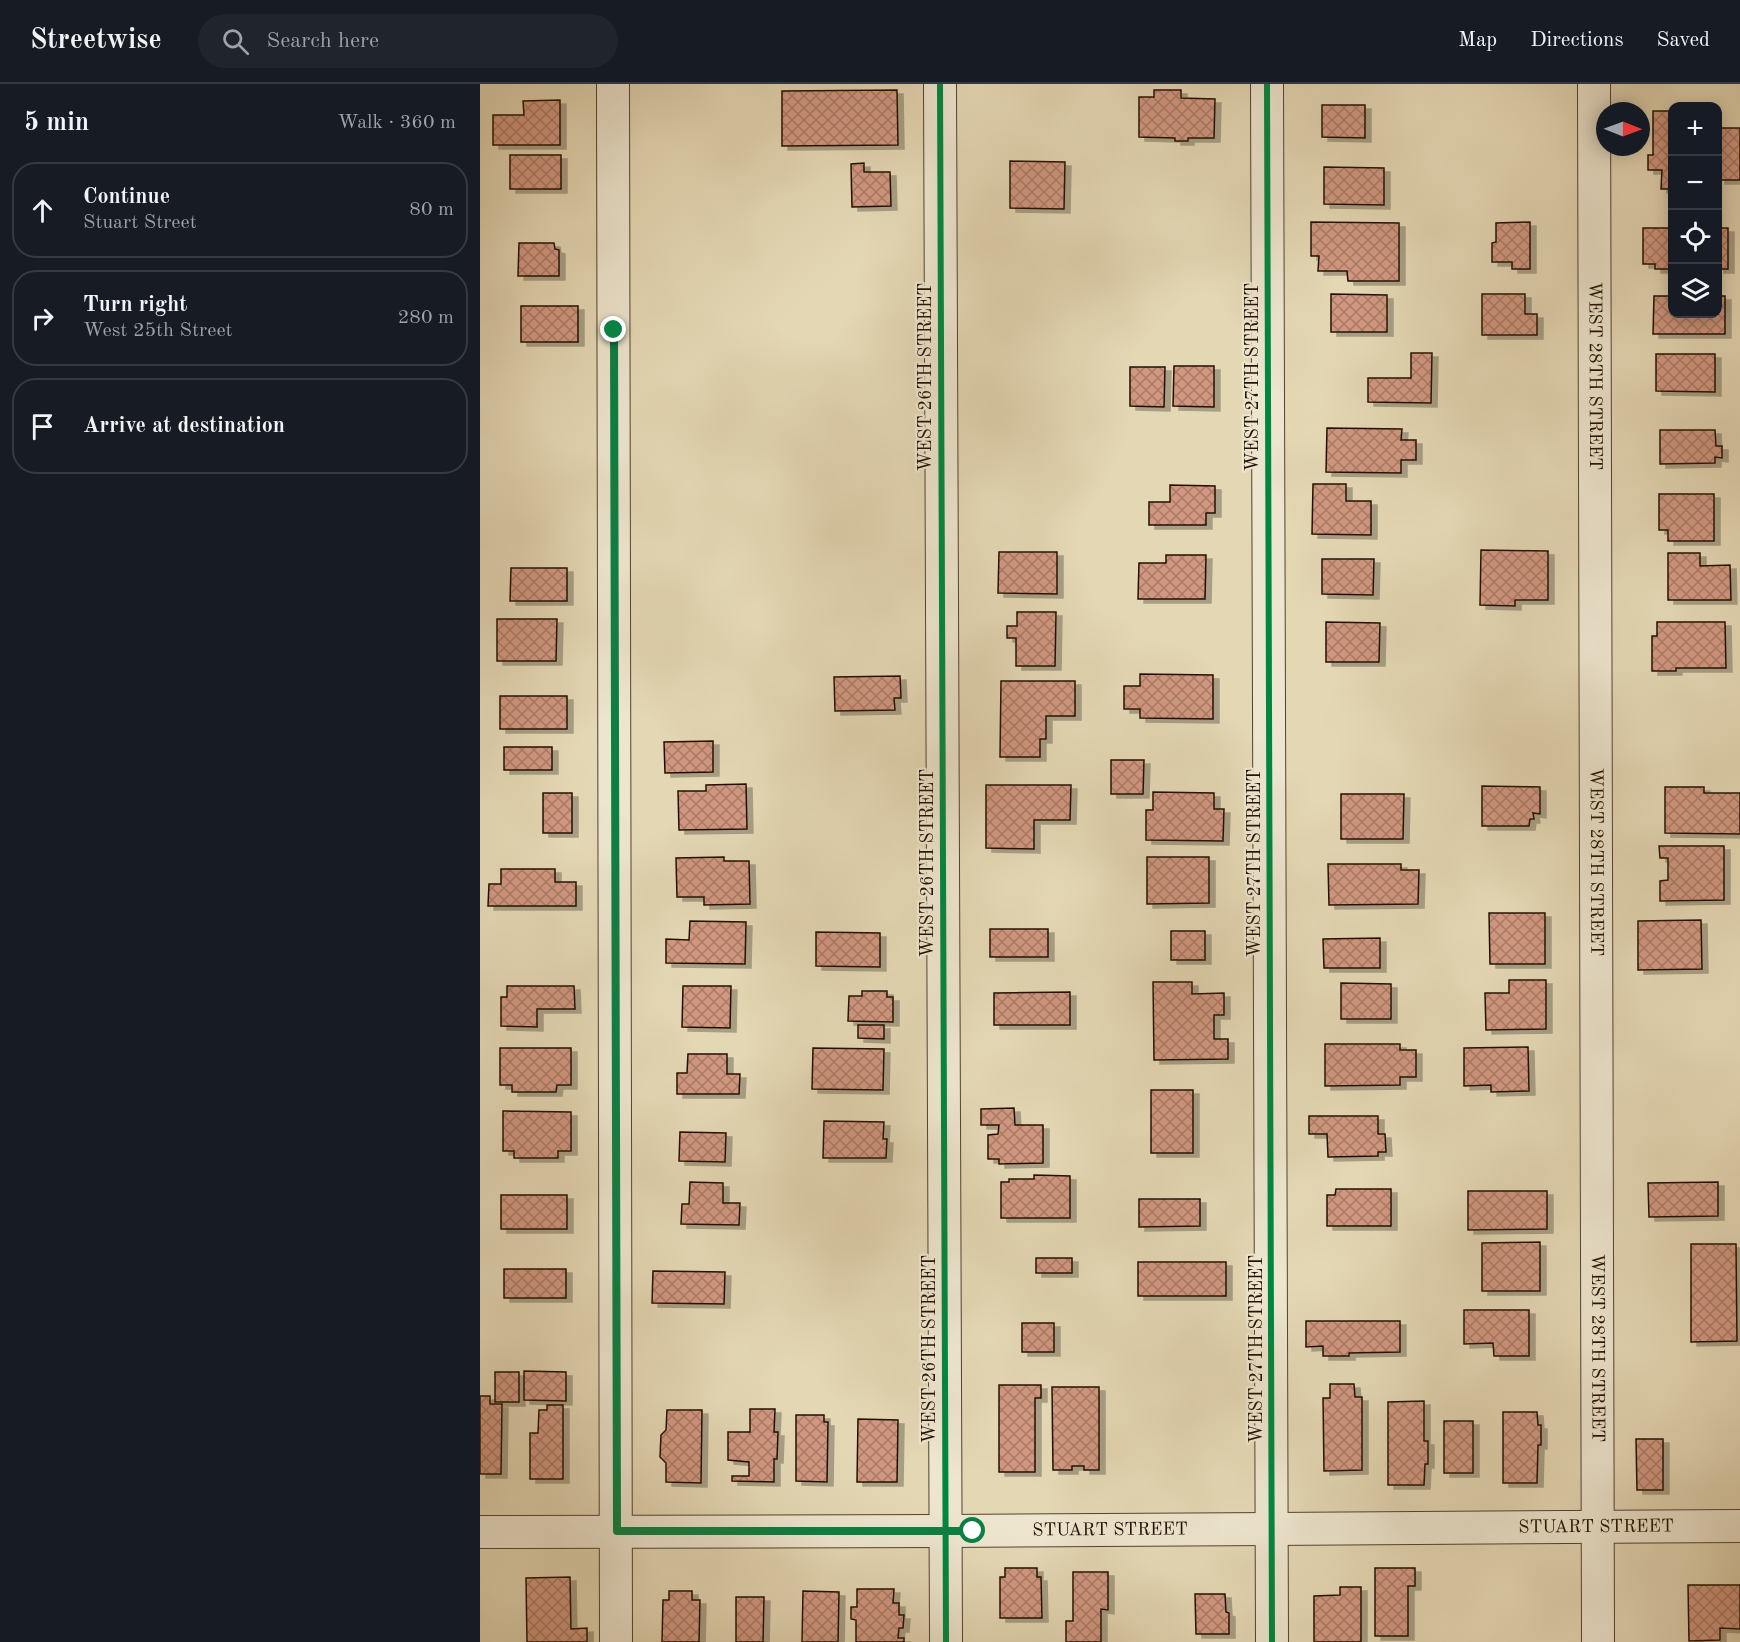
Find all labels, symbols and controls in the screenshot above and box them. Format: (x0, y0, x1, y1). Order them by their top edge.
search box (198, 14, 618, 68)
icon: search (219, 25, 252, 58)
text: Streetwise (30, 27, 162, 55)
text: Search here (267, 30, 379, 52)
text: Map (1458, 30, 1497, 51)
text: Directions (1530, 30, 1624, 51)
text: Saved (1657, 30, 1710, 51)
north arrow (1596, 102, 1650, 156)
map controls (1668, 102, 1722, 318)
button: + (1668, 102, 1722, 156)
text: 5 min (24, 110, 89, 136)
text: Walk · 360 m (337, 113, 456, 133)
button: − (1668, 156, 1722, 210)
text: Continue (83, 186, 170, 208)
icon: ahead (26, 194, 59, 227)
text: 80 m (409, 200, 454, 220)
button: locate (1668, 210, 1722, 264)
text: Stuart Street (83, 213, 197, 233)
button: layers (1668, 264, 1722, 318)
street label: WEST 28TH STREET (1586, 282, 1604, 470)
street label: WEST 26TH STREET (917, 283, 935, 471)
street label: WEST 27TH STREET (1244, 283, 1262, 471)
text: Turn right (83, 294, 187, 316)
icon: right (26, 302, 59, 335)
text: 280 m (398, 308, 454, 328)
route end (600, 316, 626, 342)
text: West 25th Street (83, 321, 233, 341)
icon: arrive (26, 410, 59, 443)
text: Arrive at destination (83, 415, 285, 437)
street label: WEST 28TH STREET (1587, 768, 1605, 956)
street label: WEST 26TH STREET (919, 769, 937, 957)
street label: WEST 27TH STREET (1246, 769, 1264, 957)
street label: WEST 28TH STREET (1588, 1254, 1606, 1442)
street label: WEST 26TH STREET (921, 1255, 939, 1443)
street label: WEST 27TH STREET (1248, 1255, 1266, 1443)
route start (959, 1517, 985, 1543)
street label: STUART STREET (1518, 1517, 1674, 1536)
street label: STUART STREET (1032, 1520, 1188, 1539)

